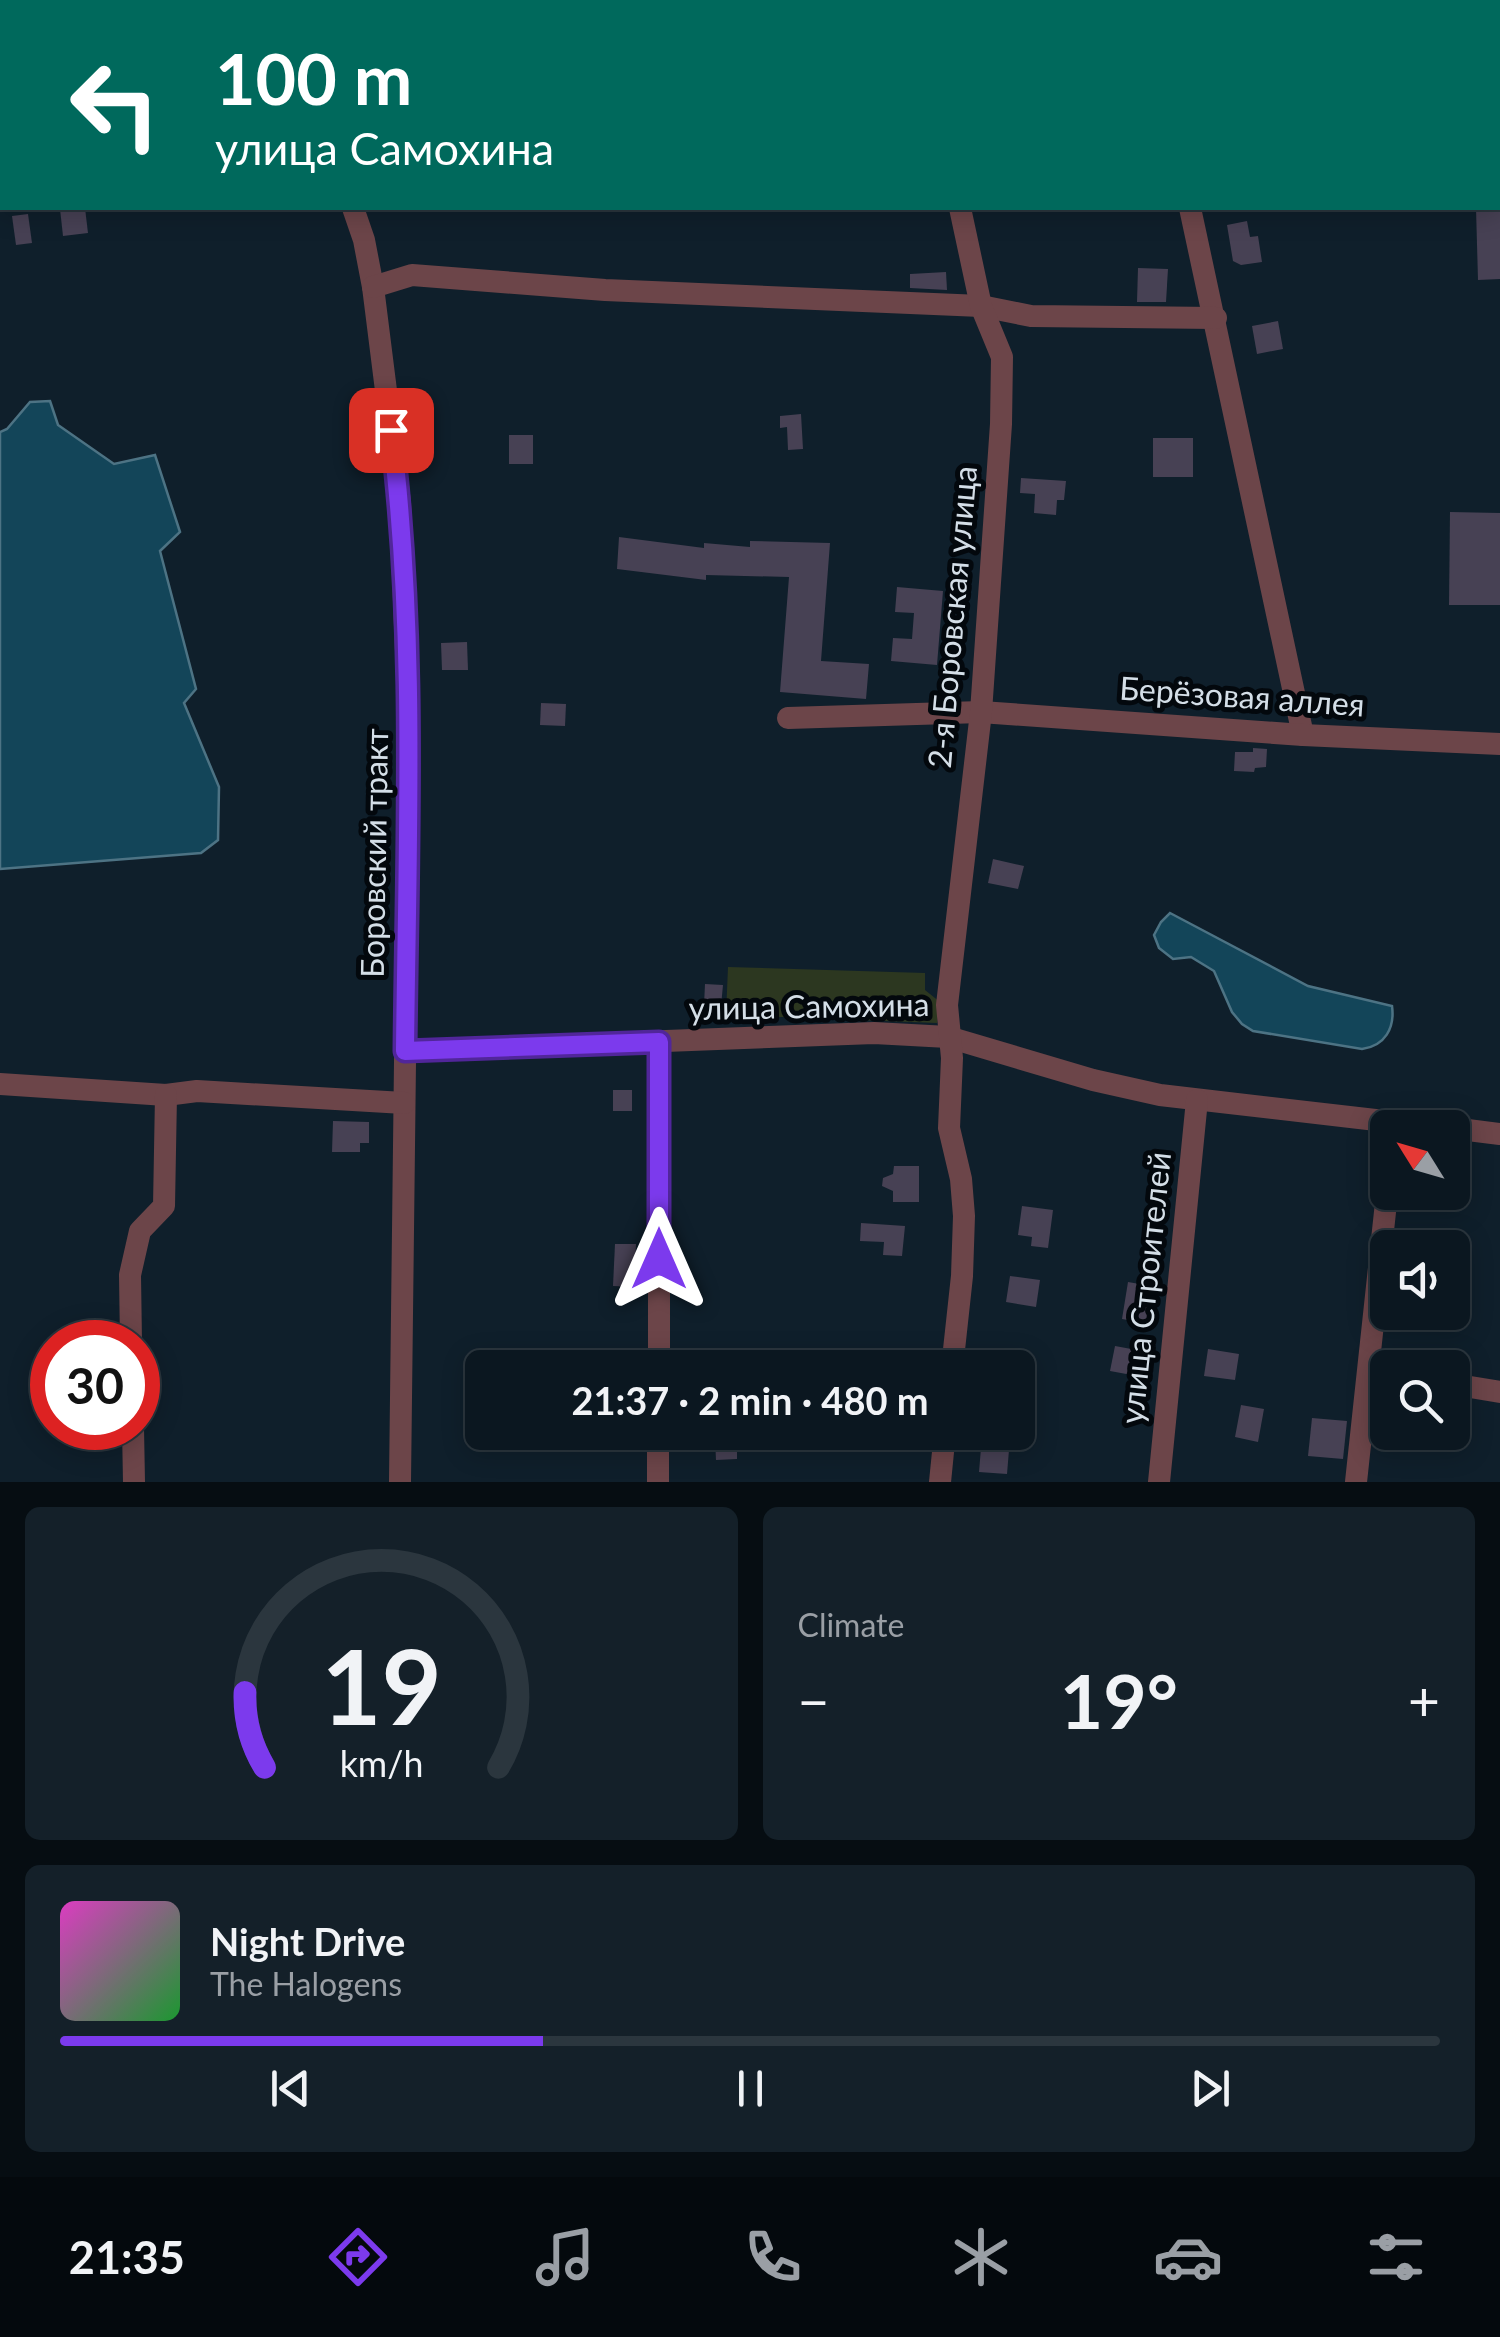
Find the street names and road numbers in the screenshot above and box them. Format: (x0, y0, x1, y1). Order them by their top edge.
street label: 2-я Боровская улица (919, 464, 984, 770)
street label: Берёзовая аллея (1118, 667, 1366, 724)
street label: Боровский тракт (352, 728, 395, 978)
street label: улица Самохина (688, 984, 930, 1027)
street label: улица Строителей (1111, 1150, 1178, 1426)

